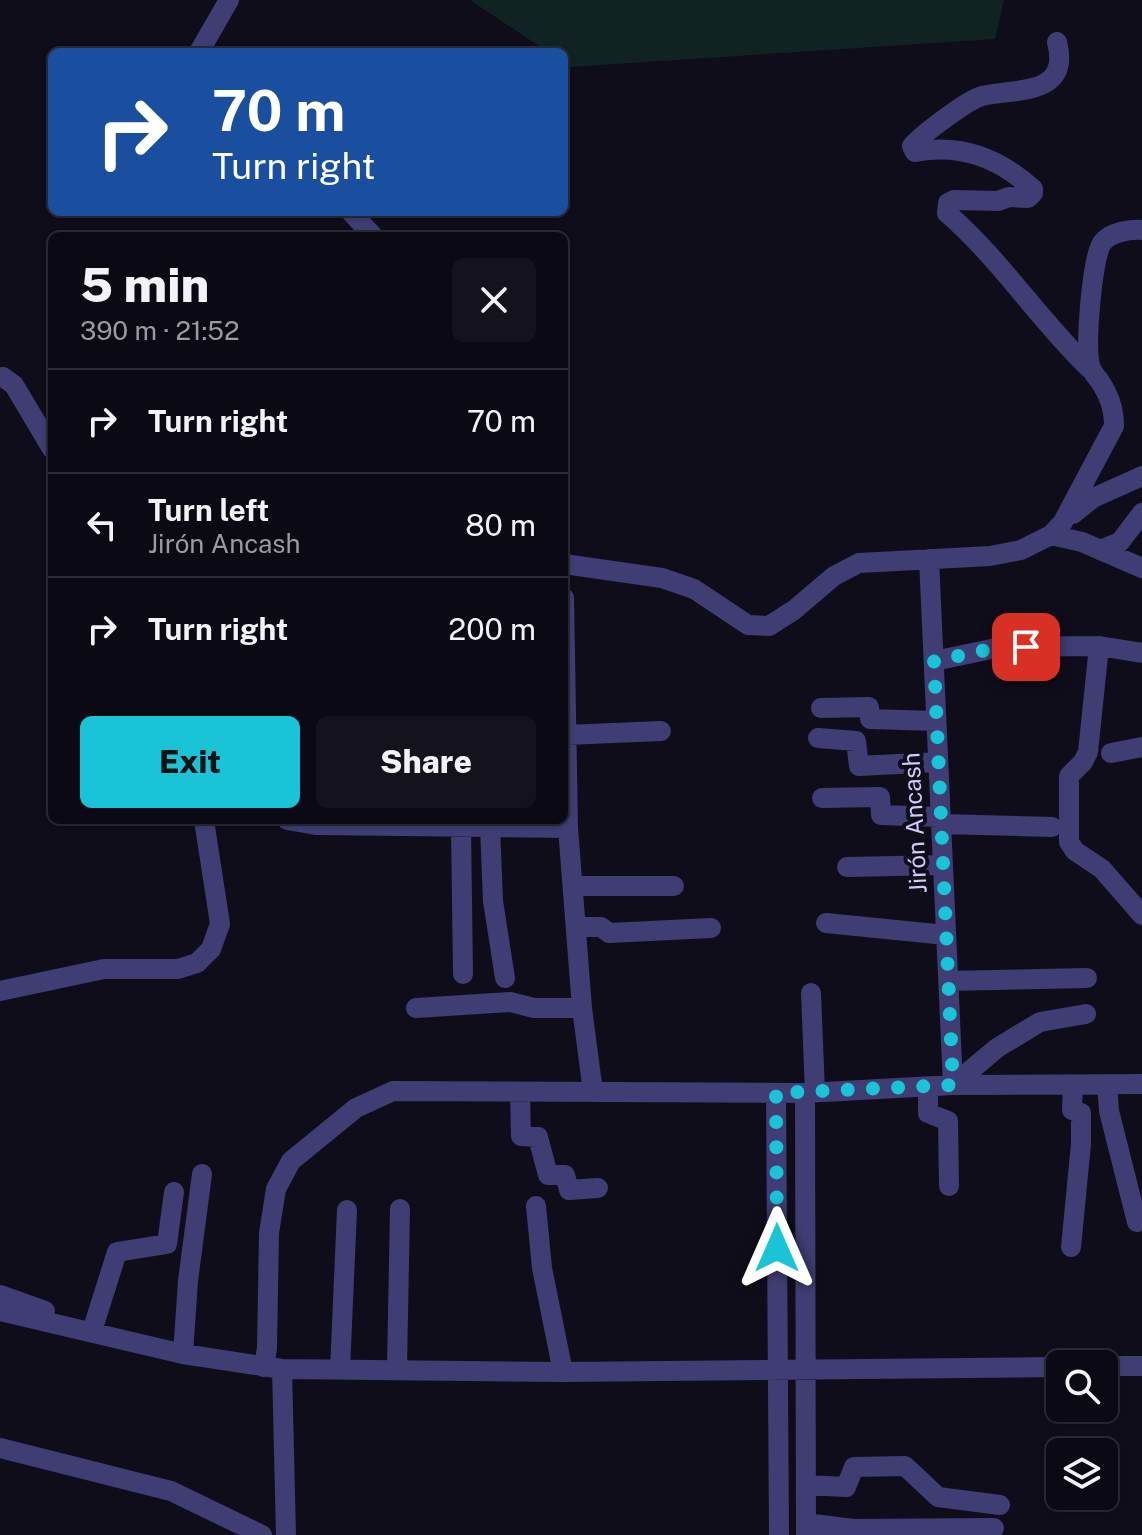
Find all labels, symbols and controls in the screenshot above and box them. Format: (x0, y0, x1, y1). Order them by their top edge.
text: 70 m (212, 78, 345, 144)
icon: right (80, 80, 184, 184)
text: Turn right (212, 145, 375, 187)
text: 5 min (80, 256, 209, 313)
button: close (452, 258, 536, 342)
text: 390 m · 21:52 (80, 315, 240, 346)
icon: right (80, 399, 124, 443)
text: Turn right (148, 403, 288, 439)
text: 70 m (467, 403, 536, 439)
text: Turn left (148, 492, 269, 528)
icon: left (80, 503, 124, 547)
text: 80 m (465, 507, 536, 543)
text: Jirón Ancash (148, 528, 301, 559)
icon: right (80, 607, 124, 651)
text: Turn right (148, 611, 288, 647)
text: 200 m (448, 611, 536, 647)
pin (992, 613, 1060, 681)
icon: arrive (1004, 625, 1048, 669)
button: Exit (80, 716, 300, 808)
button: Share (316, 716, 536, 808)
street label: Jirón Ancash (896, 752, 932, 894)
position arrow (735, 1206, 819, 1290)
map controls (1046, 1350, 1118, 1510)
button: search (1046, 1350, 1118, 1422)
button: layers (1046, 1438, 1118, 1510)

